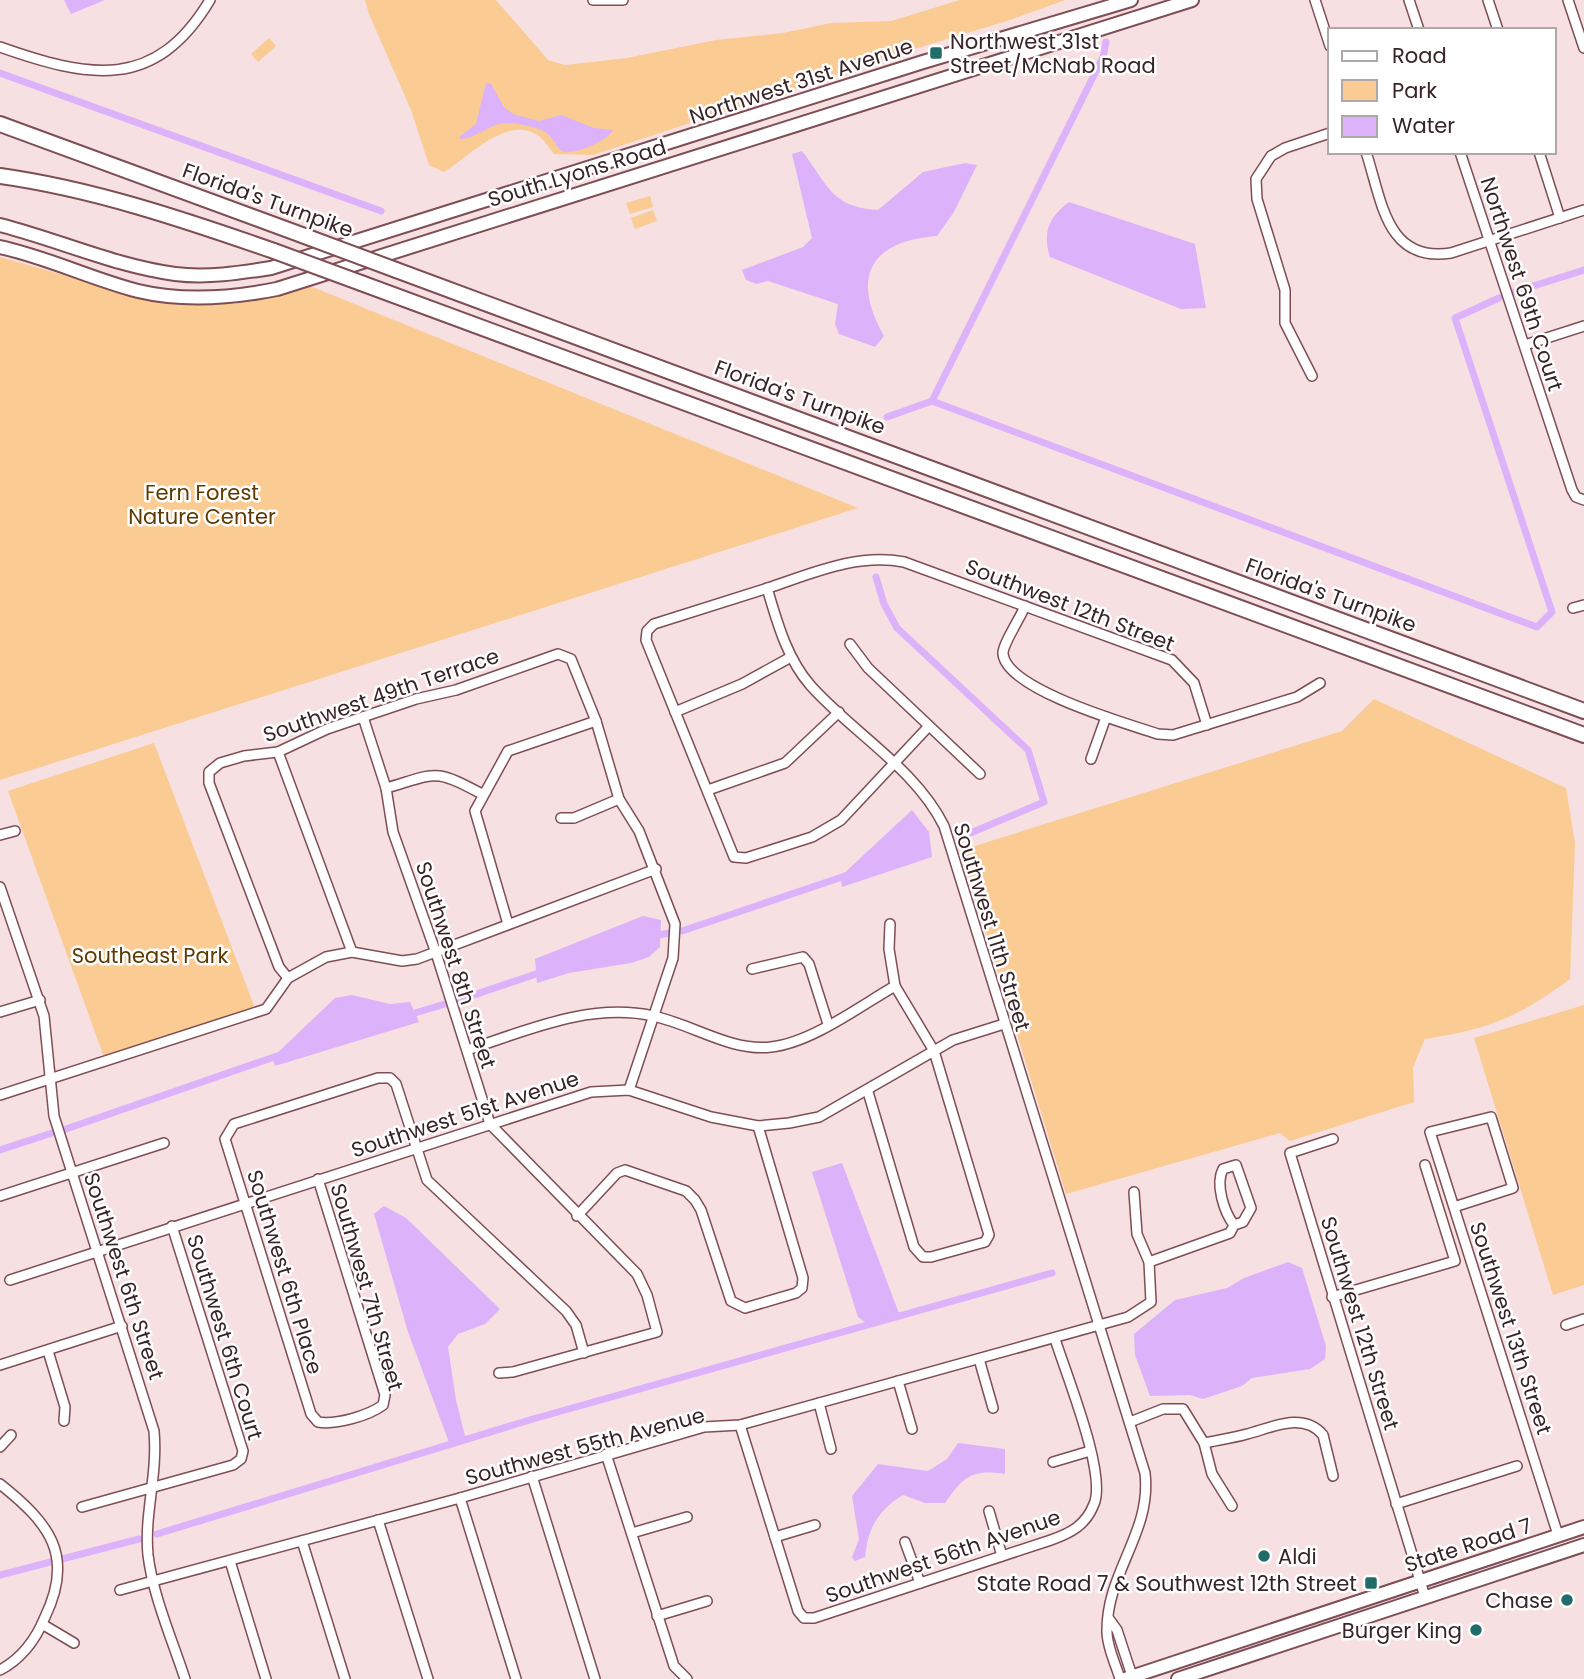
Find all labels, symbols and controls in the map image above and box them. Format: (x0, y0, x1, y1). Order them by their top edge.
place label: Northwest 31st Street/McNab Road (950, 27, 1156, 80)
legend (1328, 28, 1556, 154)
street label: Northwest 31st Avenue (685, 31, 917, 131)
text: Road (1392, 41, 1447, 70)
marker: Northwest 31st Street/McNab Road (928, 45, 944, 61)
text: Park (1392, 76, 1437, 105)
text: Water (1392, 111, 1455, 140)
street label: South Lyons Road (484, 132, 670, 214)
street label: Florida's Turnpike (179, 156, 357, 244)
street label: Northwest 69th Court (1474, 173, 1570, 395)
street label: Florida's Turnpike (711, 353, 889, 441)
park label: Fern Forest Nature Center (128, 478, 276, 531)
street label: Florida's Turnpike (1242, 551, 1420, 639)
street label: Southwest 12th Street (961, 552, 1179, 658)
street label: Southwest 49th Terrace (259, 641, 503, 749)
street label: Southwest 11th Street (947, 819, 1037, 1035)
street label: Southwest 8th Street (409, 858, 503, 1072)
park label: Southeast Park (72, 941, 229, 970)
street label: Southwest 51st Avenue (347, 1063, 583, 1165)
street label: Southwest 6th Place (240, 1166, 330, 1378)
street label: Southwest 6th Street (77, 1169, 171, 1383)
street label: Southwest 7th Street (324, 1180, 410, 1394)
street label: Southwest 12th Street (1314, 1213, 1406, 1433)
street label: Southwest 13th Street (1463, 1218, 1559, 1438)
street label: Southwest 6th Court (180, 1231, 270, 1443)
street label: Southwest 55th Avenue (462, 1400, 708, 1492)
street label: Southwest 56th Avenue (822, 1502, 1064, 1610)
street label: State Road 7 (1401, 1511, 1535, 1579)
place label: Aldi (1278, 1542, 1317, 1571)
marker: Aldi (1256, 1548, 1272, 1564)
place label: State Road 7 & Southwest 12th Street (976, 1569, 1357, 1598)
marker: State Road 7 & Southwest 12th Street (1363, 1575, 1379, 1591)
place label: Chase (1485, 1586, 1553, 1615)
marker: Chase (1559, 1592, 1575, 1608)
place label: Burger King (1342, 1616, 1462, 1645)
marker: Burger King (1468, 1622, 1484, 1638)

